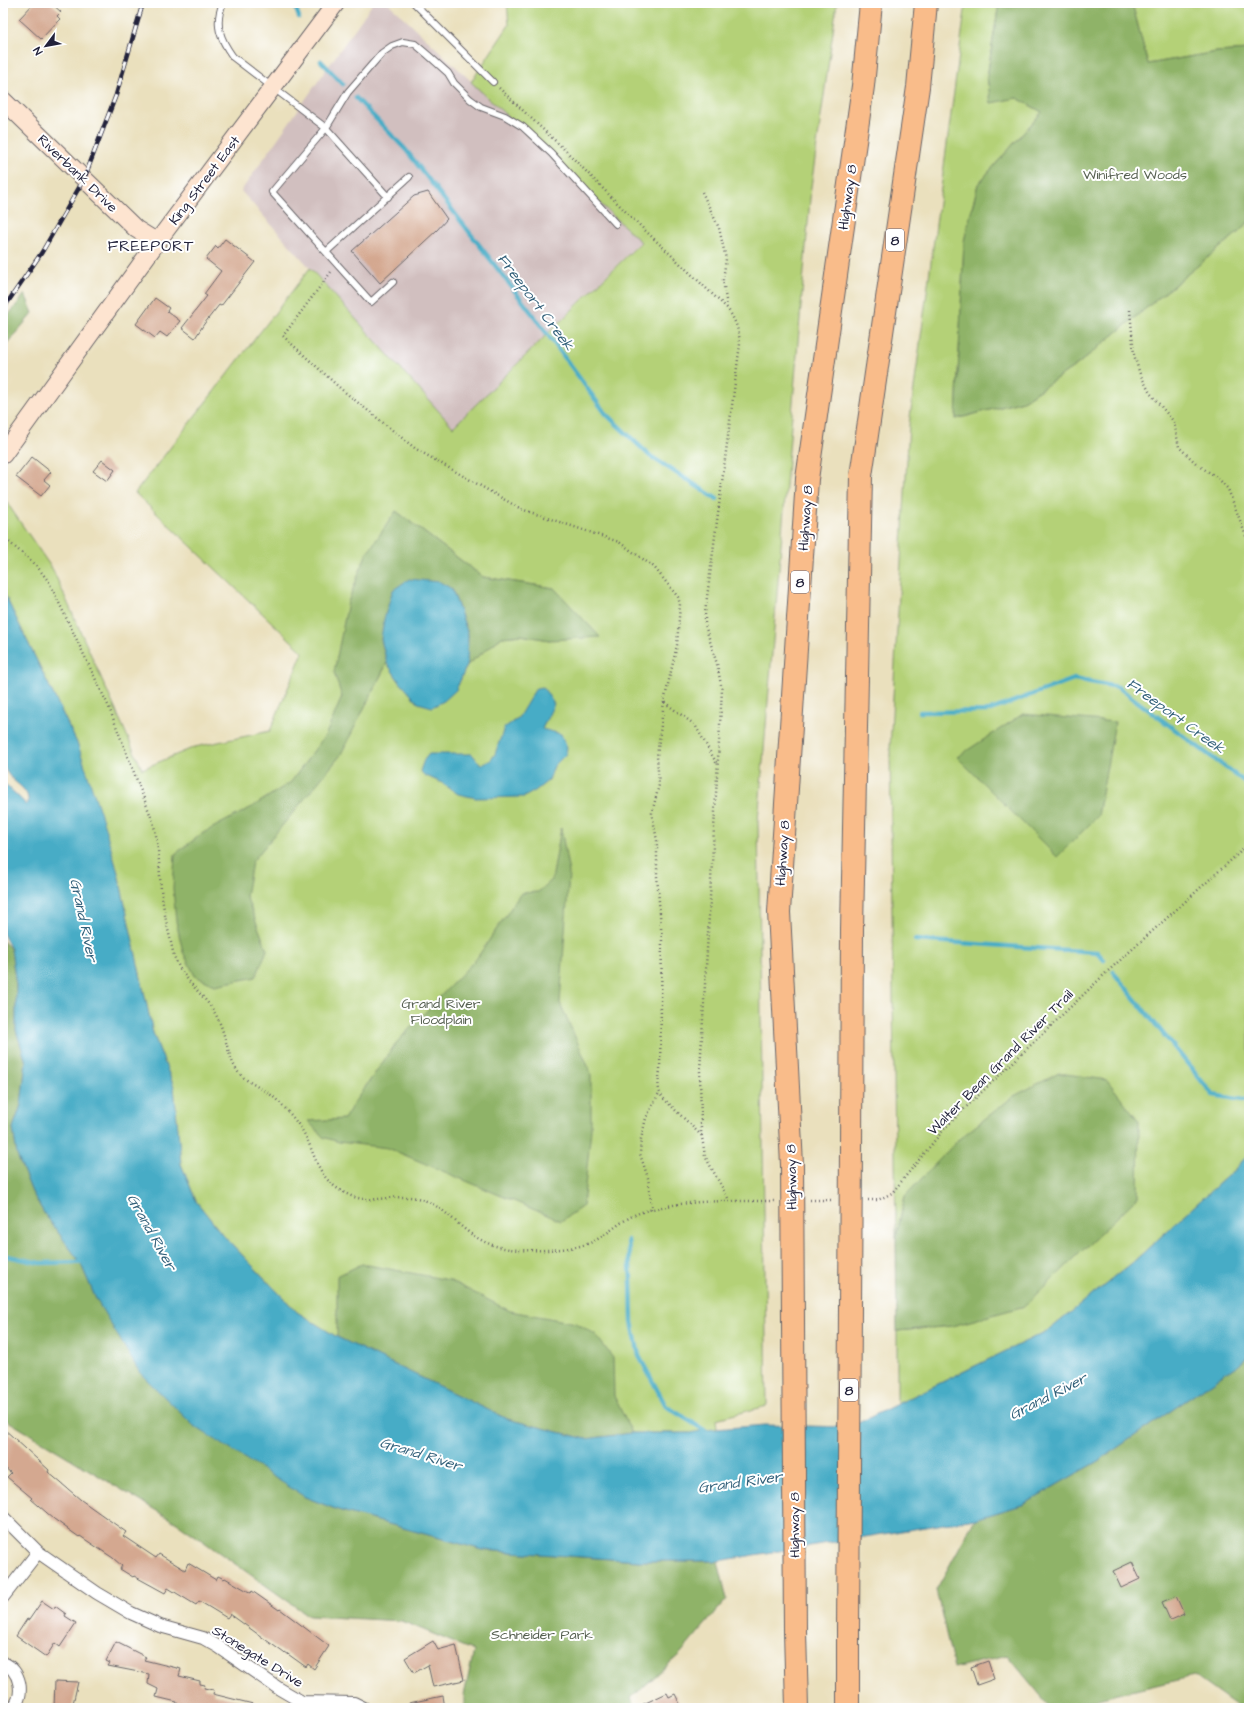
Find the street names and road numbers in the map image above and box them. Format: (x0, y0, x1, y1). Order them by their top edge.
street label: Riverbank Drive (33, 130, 122, 218)
street label: King Street East (165, 131, 245, 229)
street label: Highway 8 (834, 163, 862, 231)
road number: 8 (886, 229, 904, 251)
street label: Highway 8 (794, 485, 818, 551)
road number: 8 (791, 571, 809, 593)
street label: Highway 8 (771, 820, 795, 886)
street label: Walter Bean Grand River Trail (923, 985, 1078, 1140)
street label: Highway 8 (781, 1144, 803, 1210)
road number: 8 (840, 1379, 858, 1401)
street label: Highway 8 (785, 1492, 805, 1558)
street label: Stonegate Drive (208, 1621, 307, 1693)

